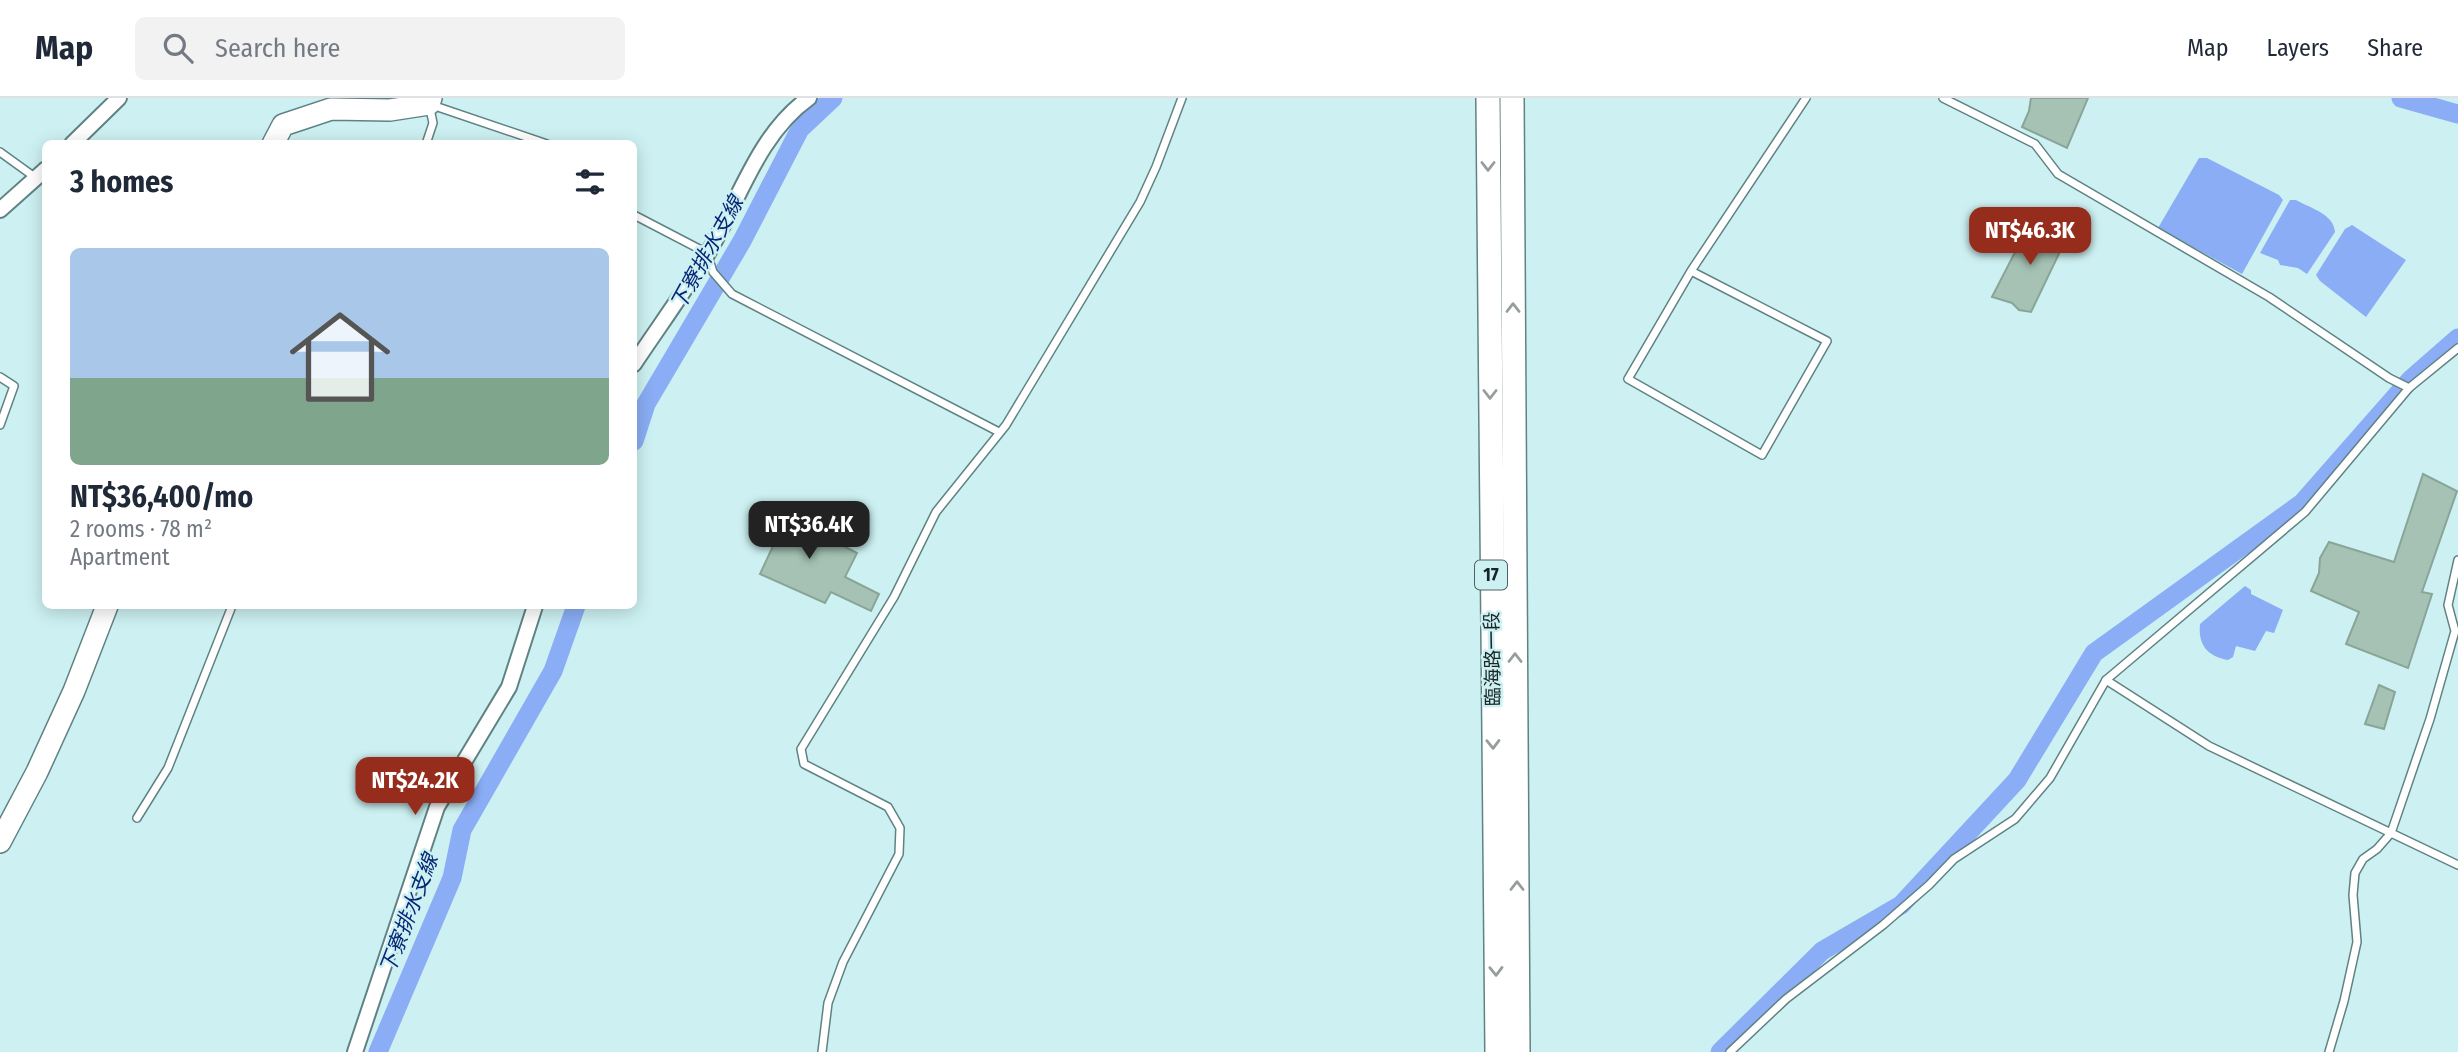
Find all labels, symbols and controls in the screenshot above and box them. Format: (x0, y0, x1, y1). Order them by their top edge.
search box (135, 17, 625, 80)
text: Map (35, 28, 93, 68)
icon: search (159, 29, 197, 67)
text: Search here (215, 33, 340, 64)
text: Map (2187, 34, 2229, 62)
text: Layers (2267, 34, 2329, 62)
text: Share (2367, 34, 2423, 62)
one-way arrow (1480, 161, 1496, 172)
icon: filters (571, 163, 609, 201)
text: 3 homes (70, 164, 173, 200)
water label: 下寮排水支線 (665, 190, 750, 314)
pin: NT$46.3K (1958, 208, 2102, 267)
text: NT$46.3K (1985, 216, 2075, 244)
icon: home (277, 294, 403, 420)
one-way arrow (1505, 303, 1521, 313)
one-way arrow (1482, 389, 1498, 399)
text: NT$36,400/mo (70, 479, 253, 515)
pin: NT$36.4K (737, 502, 881, 561)
text: NT$36.4K (765, 510, 853, 538)
text: 2 rooms · 78 m² (70, 515, 212, 543)
text: Apartment (70, 543, 170, 571)
road number: 17 (1475, 560, 1507, 589)
street label: 臨海路一段 (1480, 611, 1505, 707)
one-way arrow (1507, 653, 1523, 663)
one-way arrow (1485, 739, 1501, 749)
pin: NT$24.2K (343, 758, 487, 817)
text: NT$24.2K (371, 766, 459, 794)
water label: 下寮排水支線 (374, 849, 444, 977)
one-way arrow (1509, 880, 1525, 891)
one-way arrow (1488, 966, 1504, 977)

